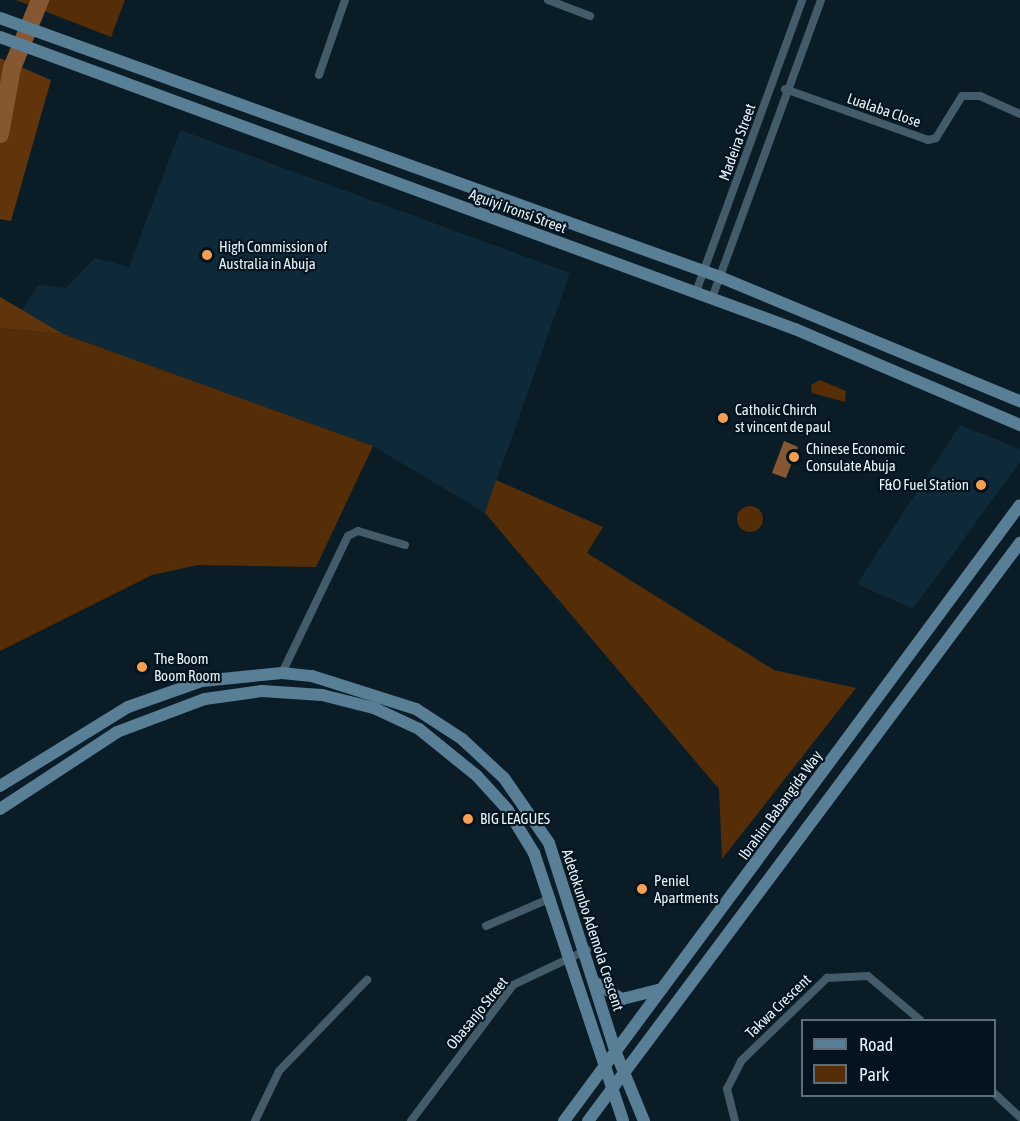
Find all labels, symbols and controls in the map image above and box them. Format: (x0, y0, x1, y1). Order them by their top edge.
street label: Lualaba Close (845, 89, 923, 131)
street label: Madeira Street (715, 101, 759, 183)
street label: Aguiyi Ironsi Street (467, 185, 569, 237)
place label: High Commission of Australia in Abuja (219, 237, 327, 272)
marker: High Commission of Australia in Abuja (200, 248, 214, 262)
place label: Catholic Chirch st vincent de paul (735, 400, 831, 435)
marker: Catholic Chirch st vincent de paul (716, 411, 730, 425)
place label: Chinese Economic Consulate Abuja (806, 439, 905, 474)
marker: Chinese Economic Consulate Abuja (787, 450, 801, 464)
place label: F&O Fuel Station (879, 476, 969, 494)
marker: F&O Fuel Station (974, 478, 988, 492)
place label: The Boom Boom Room (154, 649, 220, 684)
marker: The Boom Boom Room (135, 660, 149, 674)
street label: Ibrahim Babangida Way (734, 747, 826, 863)
place label: BIG LEAGUES (480, 810, 550, 828)
marker: BIG LEAGUES (461, 812, 475, 826)
street label: Adetokunbo Ademola Crescent (558, 847, 628, 1013)
place label: Peniel Apartments (654, 871, 719, 906)
marker: Peniel Apartments (635, 882, 649, 896)
street label: Takwa Crescent (741, 970, 815, 1042)
street label: Obasanjo Street (442, 973, 512, 1053)
legend (801, 1019, 996, 1097)
text: Road (859, 1034, 893, 1055)
text: Park (859, 1064, 889, 1085)

